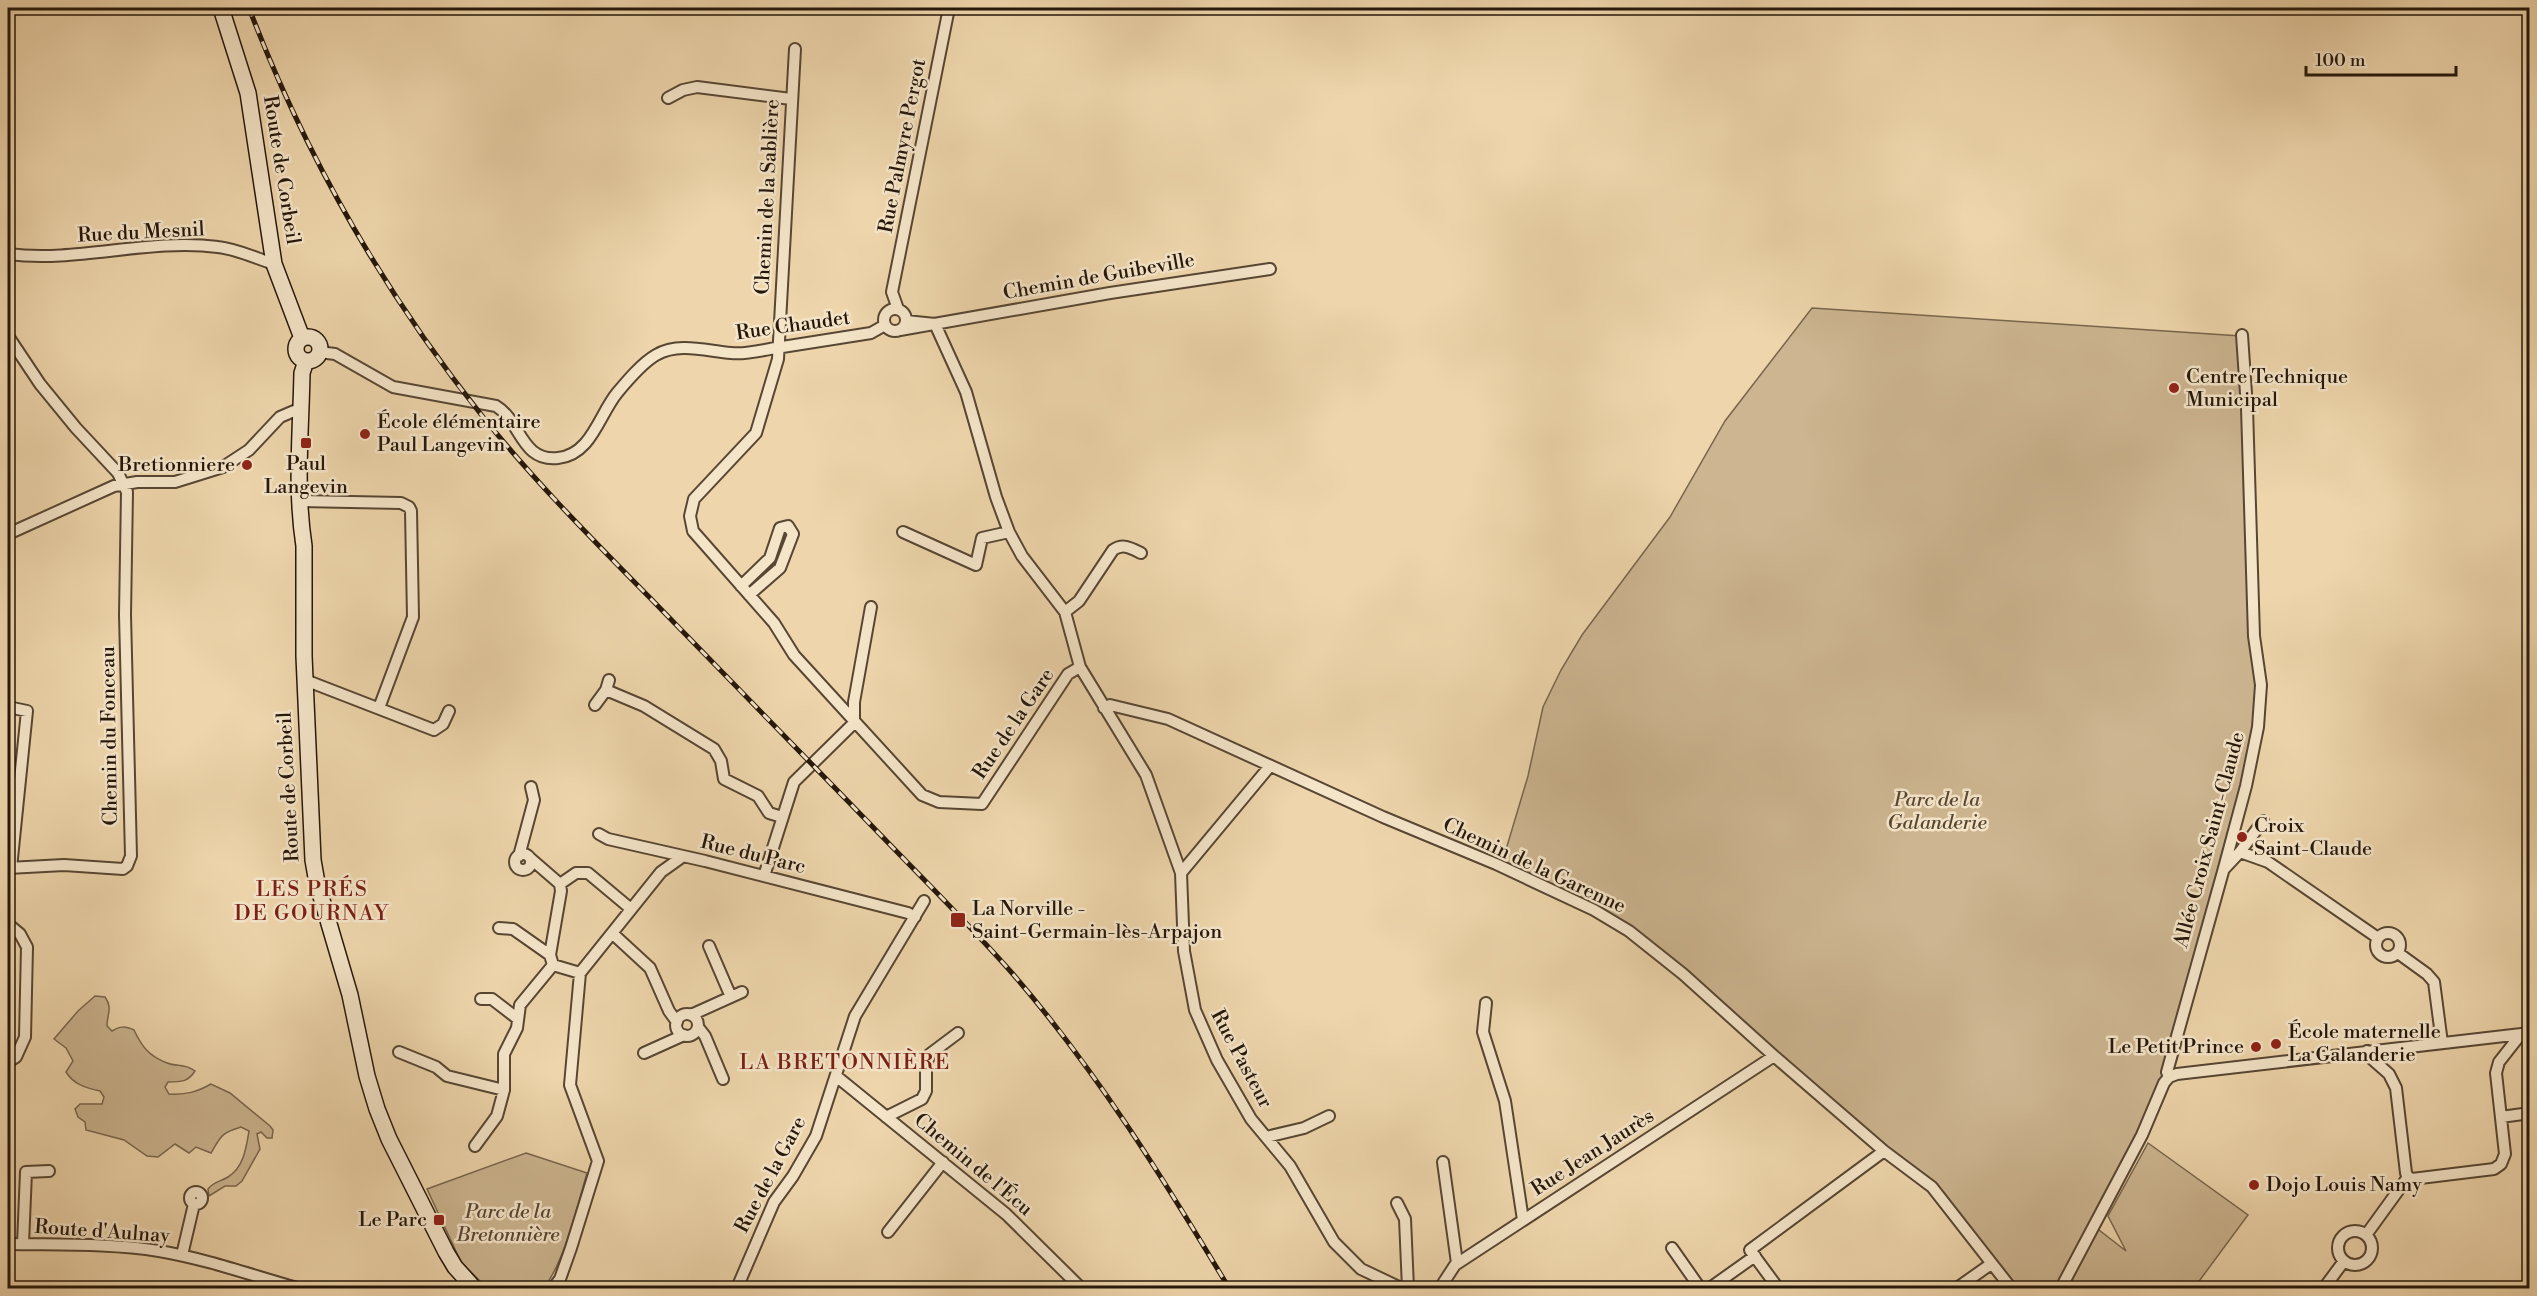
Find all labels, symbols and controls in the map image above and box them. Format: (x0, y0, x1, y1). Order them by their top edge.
scale bar (2306, 39, 2456, 77)
text: 100 m (2315, 49, 2366, 72)
street label: Rue Palmyre Pergot (874, 57, 932, 235)
street label: Route de Corbeil (257, 94, 305, 246)
street label: Chemin de la Sablière (750, 99, 786, 295)
street label: Rue du Mesnil (77, 217, 205, 249)
street label: Chemin de Guibeville (1001, 248, 1197, 306)
street label: Rue Chaudet (734, 306, 852, 346)
place label: Centre Technique Municipal (2186, 365, 2348, 413)
marker: Centre Technique Municipal (2167, 381, 2181, 395)
place label: École élémentaire Paul Langevin (377, 409, 541, 458)
marker: École élémentaire Paul Langevin (358, 427, 372, 441)
marker: Paul Langevin (299, 436, 313, 450)
place label: Paul Langevin (264, 452, 348, 500)
place label: Bretionniere (117, 453, 235, 478)
marker: Bretionniere (240, 458, 254, 472)
street label: Chemin du Fonceau (96, 645, 124, 826)
street label: Rue de la Gare (968, 664, 1060, 784)
street label: Route de Corbeil (273, 711, 305, 863)
street label: Allée Croix Saint-Claude (2169, 729, 2251, 952)
park label: Parc de la Galanderie (1887, 788, 1987, 836)
street label: Chemin de la Garenne (1439, 813, 1629, 919)
place label: Croix Saint-Claude (2254, 814, 2372, 862)
street label: Rue du Parc (698, 830, 808, 880)
marker: Croix Saint-Claude (2235, 830, 2249, 844)
district label: LES PRÉS DE GOURNAY (234, 875, 390, 927)
place label: La Norville - Saint-Germain-lès-Arpajon (972, 897, 1222, 945)
marker: La Norville - Saint-Germain-lès-Arpajon (949, 911, 967, 929)
street label: Rue Pasteur (1205, 1005, 1278, 1113)
place label: École maternelle La Galanderie (2288, 1019, 2441, 1068)
place label: Le Petit Prince (2108, 1035, 2244, 1060)
marker: École maternelle La Galanderie (2269, 1037, 2283, 1051)
marker: Le Petit Prince (2249, 1040, 2263, 1054)
district label: LA BRETONNIÈRE (739, 1048, 951, 1076)
street label: Rue Jean Jaurès (1527, 1104, 1659, 1202)
street label: Chemin de l'Écu (909, 1107, 1039, 1222)
street label: Rue de la Gare (730, 1112, 812, 1238)
place label: Dojo Louis Namy (2266, 1173, 2422, 1198)
marker: Dojo Louis Namy (2247, 1178, 2261, 1192)
park label: Parc de la Bretonnière (455, 1200, 560, 1248)
place label: Le Parc (358, 1208, 427, 1233)
marker: Le Parc (432, 1213, 446, 1227)
street label: Route d'Aulnay (33, 1215, 171, 1249)

